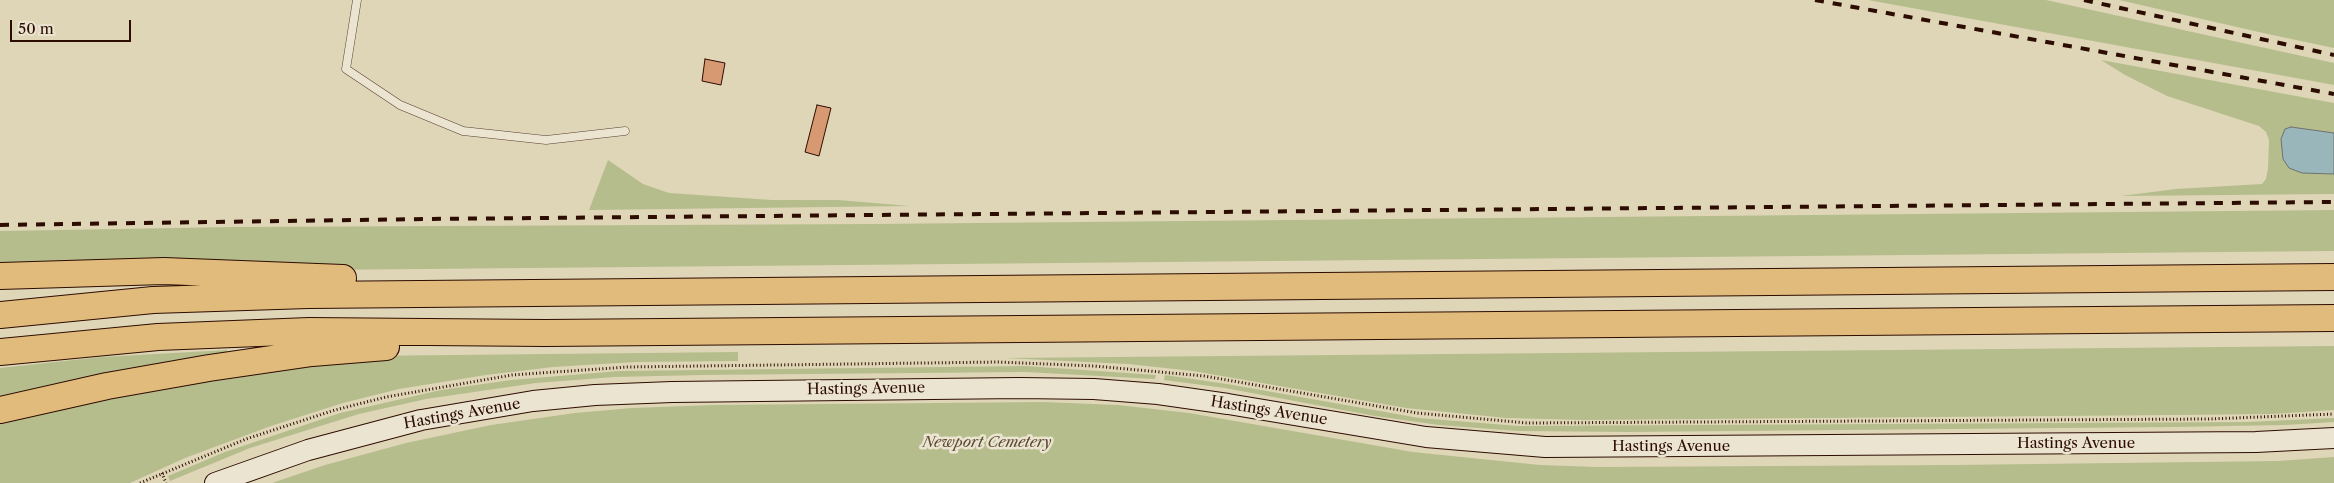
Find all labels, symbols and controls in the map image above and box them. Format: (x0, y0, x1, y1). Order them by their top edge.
scale bar (12, 10, 134, 42)
text: 50 m (18, 19, 54, 38)
street label: Hastings Avenue (807, 379, 925, 399)
street label: Hastings Avenue (1209, 393, 1329, 429)
street label: Hastings Avenue (402, 395, 522, 433)
park label: Newport Cemetery (922, 434, 1052, 452)
street label: Hastings Avenue (2017, 435, 2135, 453)
street label: Hastings Avenue (1612, 438, 1730, 456)

